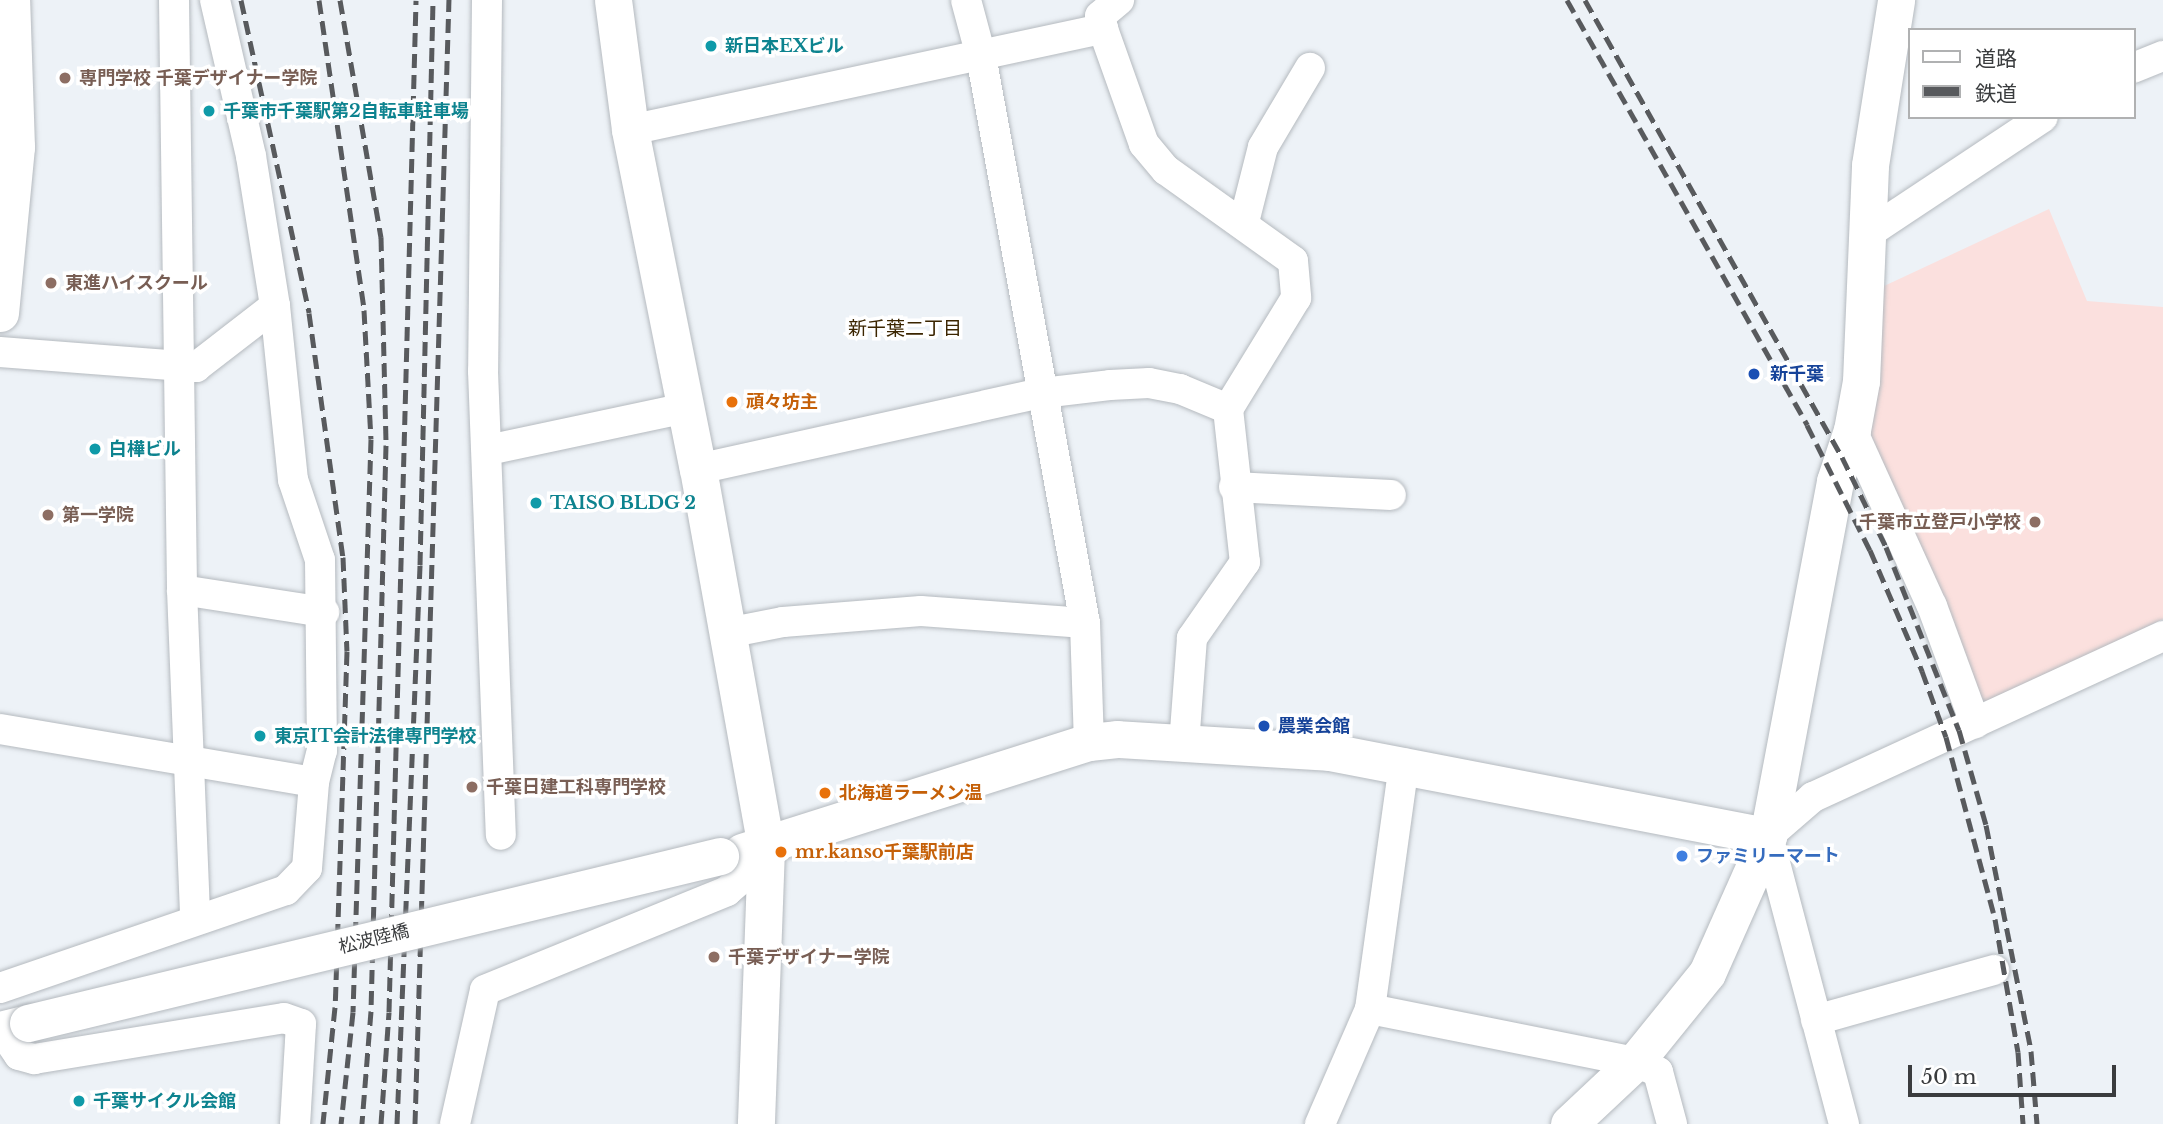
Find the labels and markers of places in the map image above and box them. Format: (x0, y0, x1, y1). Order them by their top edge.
place label: 新日本EXビル (725, 35, 844, 57)
marker: 新日本EXビル (703, 38, 719, 54)
place label: 専門学校 千葉デザイナー学院 (79, 67, 318, 89)
marker: 専門学校 千葉デザイナー学院 (57, 70, 73, 86)
place label: 千葉市千葉駅第2自転車駐車場 (223, 100, 469, 122)
marker: 千葉市千葉駅第2自転車駐車場 (201, 103, 217, 119)
place label: 東進ハイスクール (65, 272, 209, 294)
marker: 東進ハイスクール (43, 275, 59, 291)
place label: 新千葉 (1770, 363, 1824, 385)
marker: 新千葉 (1744, 364, 1764, 384)
place label: 頑々坊主 (746, 391, 818, 413)
marker: 頑々坊主 (724, 394, 740, 410)
place label: 白樺ビル (109, 438, 181, 460)
marker: 白樺ビル (87, 441, 103, 457)
place label: TAISO BLDG 2 (550, 492, 696, 514)
marker: TAISO BLDG 2 (528, 495, 544, 511)
place label: 第一学院 (62, 504, 134, 526)
marker: 第一学院 (40, 507, 56, 523)
place label: 千葉市立登戸小学校 (1859, 511, 2021, 533)
marker: 千葉市立登戸小学校 (2027, 514, 2043, 530)
place label: 農業会館 (1278, 715, 1350, 737)
marker: 農業会館 (1256, 718, 1272, 734)
place label: 東京IT会計法律専門学校 (274, 725, 477, 747)
marker: 東京IT会計法律専門学校 (252, 728, 268, 744)
place label: 千葉日建工科専門学校 (486, 776, 666, 798)
marker: 千葉日建工科専門学校 (464, 779, 480, 795)
place label: 北海道ラーメン温 (839, 782, 983, 804)
marker: 北海道ラーメン温 (817, 785, 833, 801)
place label: mr.kanso千葉駅前店 (795, 841, 974, 863)
marker: mr.kanso千葉駅前店 (773, 844, 789, 860)
place label: ファミリーマート (1696, 845, 1840, 867)
marker: ファミリーマート (1674, 848, 1690, 864)
place label: 千葉デザイナー学院 (728, 946, 890, 968)
marker: 千葉デザイナー学院 (706, 949, 722, 965)
place label: 千葉サイクル会館 (93, 1090, 237, 1112)
marker: 千葉サイクル会館 (71, 1093, 87, 1109)

